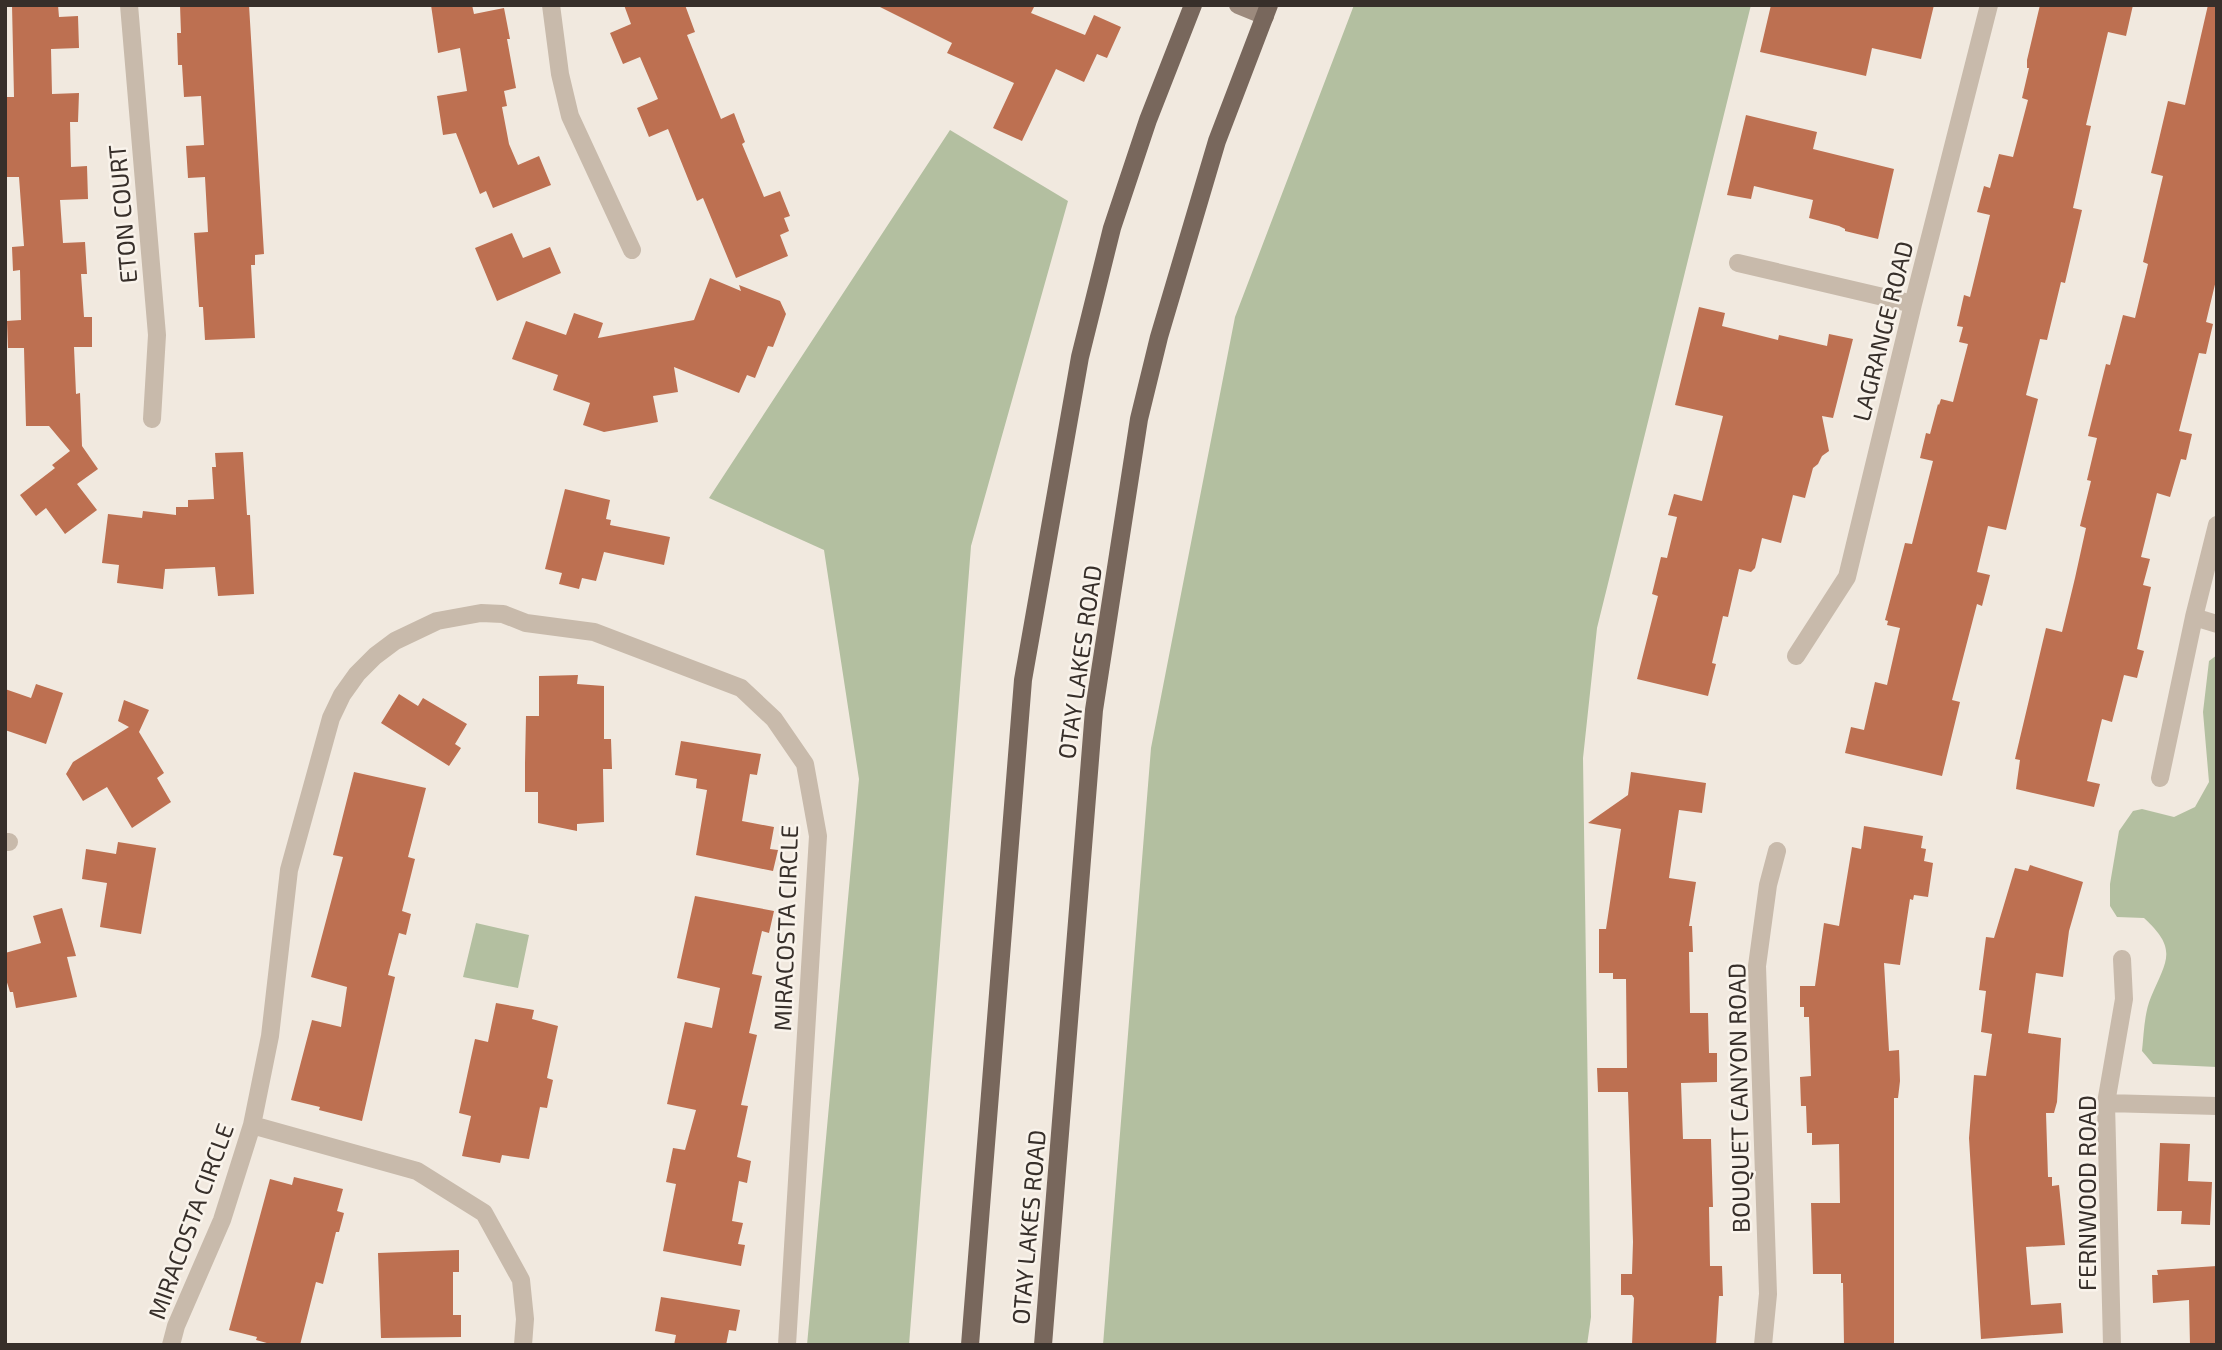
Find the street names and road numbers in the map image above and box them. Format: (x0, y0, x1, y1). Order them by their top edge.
street label: ETON COURT (101, 143, 143, 285)
street label: LAGRANGE ROAD (1846, 238, 1918, 424)
street label: OTAY LAKES ROAD (1051, 563, 1107, 761)
street label: MIRACOSTA CIRCLE (767, 824, 803, 1032)
street label: BOUQUET CANYON ROAD (1721, 963, 1755, 1233)
street label: FERNWOOD ROAD (2072, 1095, 2101, 1291)
street label: MIRACOSTA CIRCLE (141, 1119, 239, 1323)
street label: OTAY LAKES ROAD (1005, 1128, 1051, 1326)

